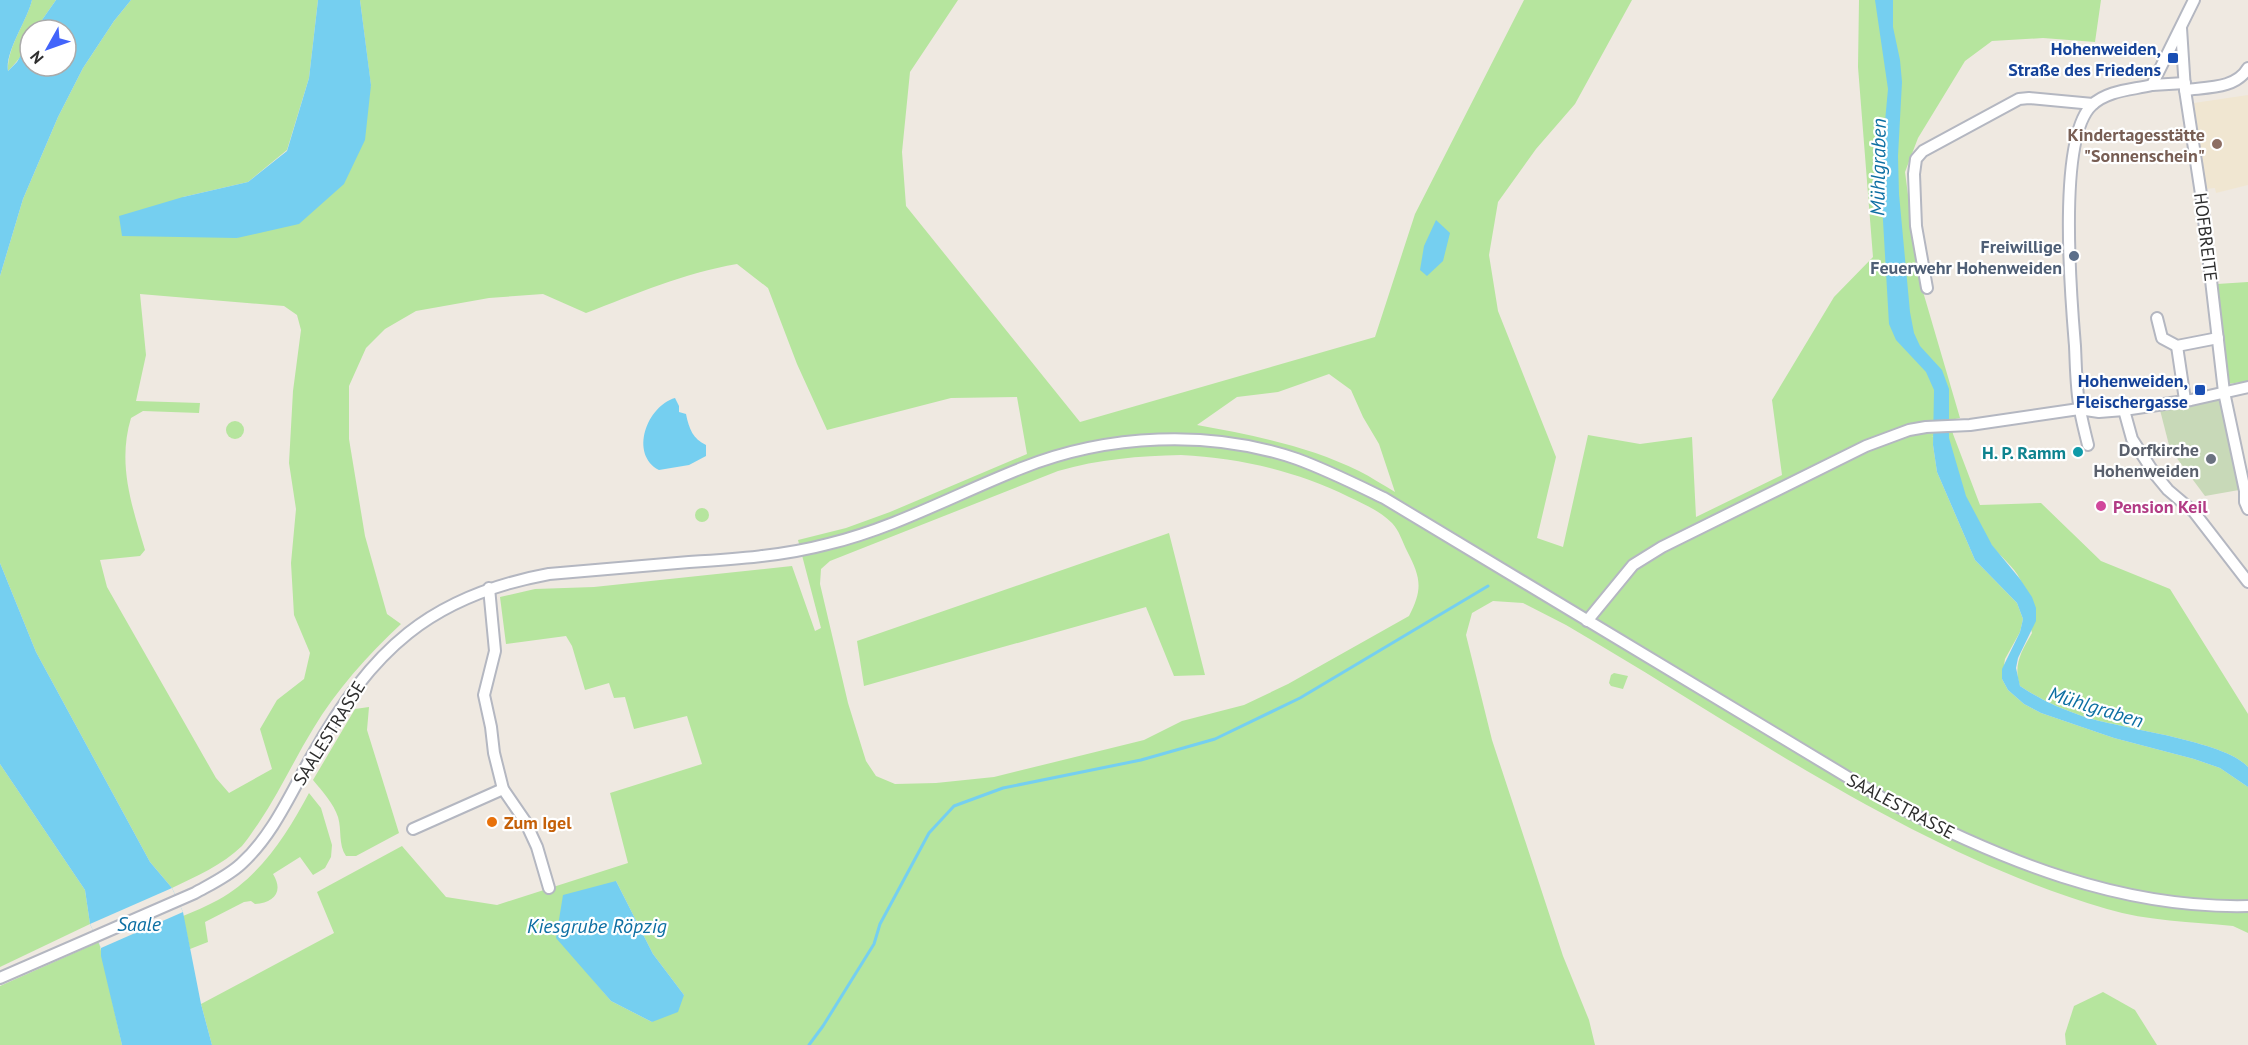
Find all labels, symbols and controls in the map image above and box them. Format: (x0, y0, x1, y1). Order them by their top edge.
north arrow (18, 18, 78, 78)
place label: Hohenweiden, Straße des Friedens (2008, 37, 2161, 81)
text: N (25, 47, 48, 68)
marker: Hohenweiden, Straße des Friedens (2166, 51, 2180, 65)
water label: Mühlgraben (1864, 118, 1892, 216)
place label: Kindertagesstätte "Sonnenschein" (2068, 123, 2205, 167)
marker: Kindertagesstätte "Sonnenschein" (2210, 137, 2224, 151)
street label: HOFBREITE (2189, 191, 2223, 283)
place label: Freiwillige Feuerwehr Hohenweiden (1870, 235, 2062, 279)
marker: Freiwillige Feuerwehr Hohenweiden (2067, 249, 2081, 263)
place label: Hohenweiden, Fleischergasse (2076, 369, 2188, 413)
marker: Hohenweiden, Fleischergasse (2193, 383, 2207, 397)
place label: Dorfkirche Hohenweiden (2093, 438, 2199, 482)
place label: H. P. Ramm (1982, 441, 2066, 464)
marker: H. P. Ramm (2071, 445, 2085, 459)
marker: Dorfkirche Hohenweiden (2204, 452, 2218, 466)
place label: Pension Keil (2113, 495, 2208, 518)
marker: Pension Keil (2094, 499, 2108, 513)
street label: SAALESTRASSE (288, 677, 370, 789)
water label: Mühlgraben (2045, 680, 2147, 734)
street label: SAALESTRASSE (1843, 768, 1959, 844)
place label: Zum Igel (504, 811, 572, 834)
marker: Zum Igel (485, 815, 499, 829)
water label: Saale (117, 911, 162, 937)
water label: Kiesgrube Röpzig (527, 913, 667, 939)

